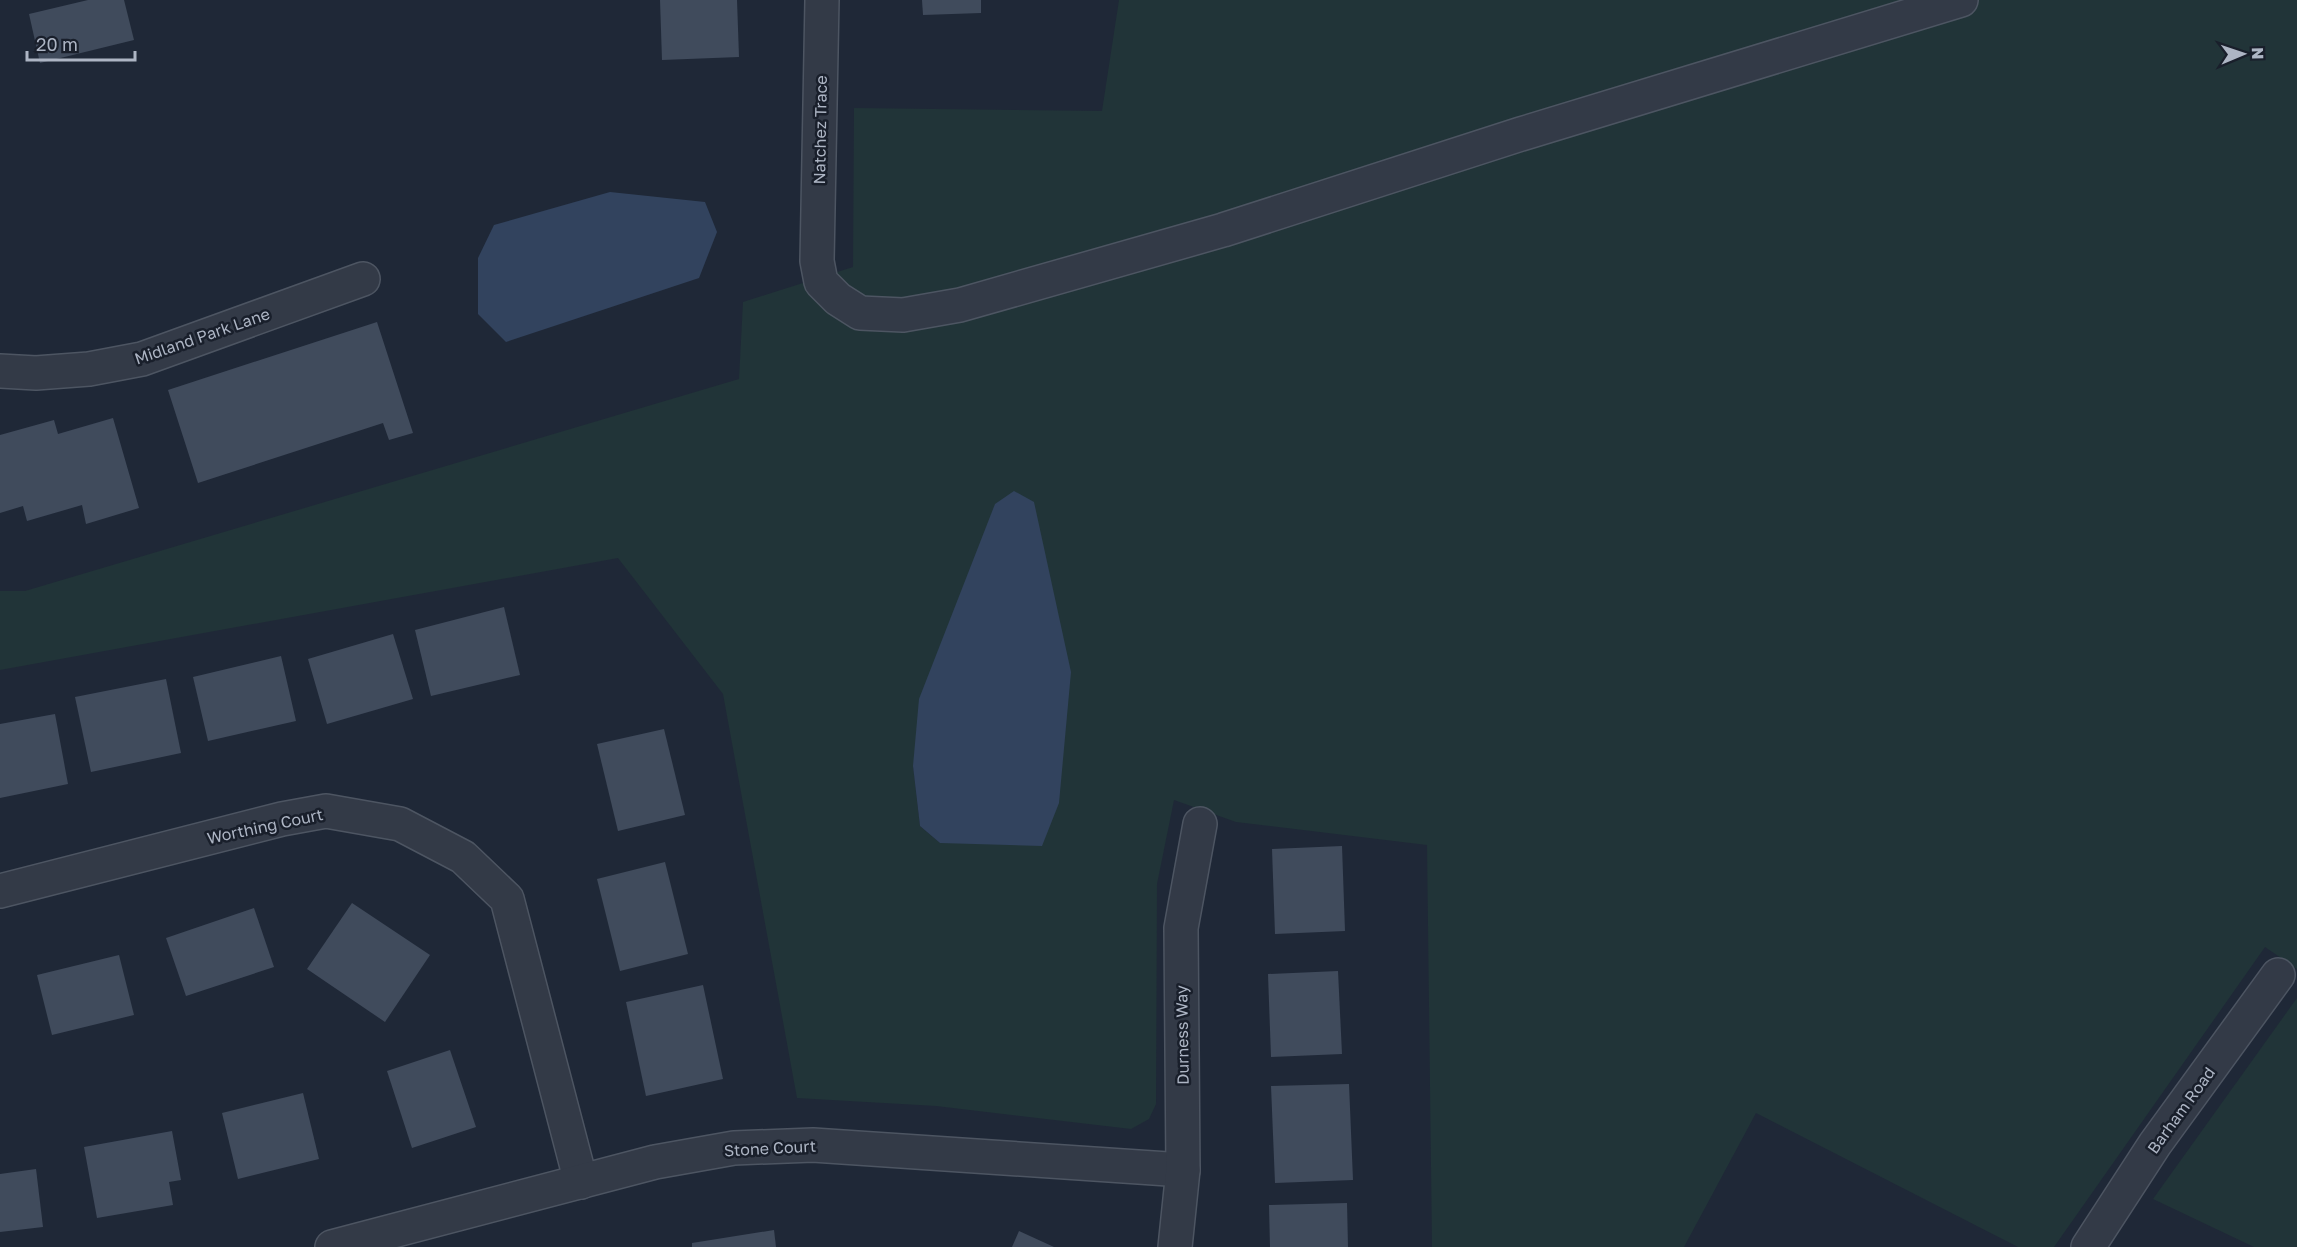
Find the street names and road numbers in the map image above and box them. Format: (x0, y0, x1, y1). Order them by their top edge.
street label: Natchez Trace (809, 75, 831, 185)
street label: Midland Park Lane (132, 303, 272, 369)
street label: Worthing Court (205, 804, 325, 848)
street label: Durness Way (1171, 985, 1193, 1085)
street label: Barham Road (2143, 1063, 2219, 1157)
street label: Stone Court (723, 1136, 817, 1160)

